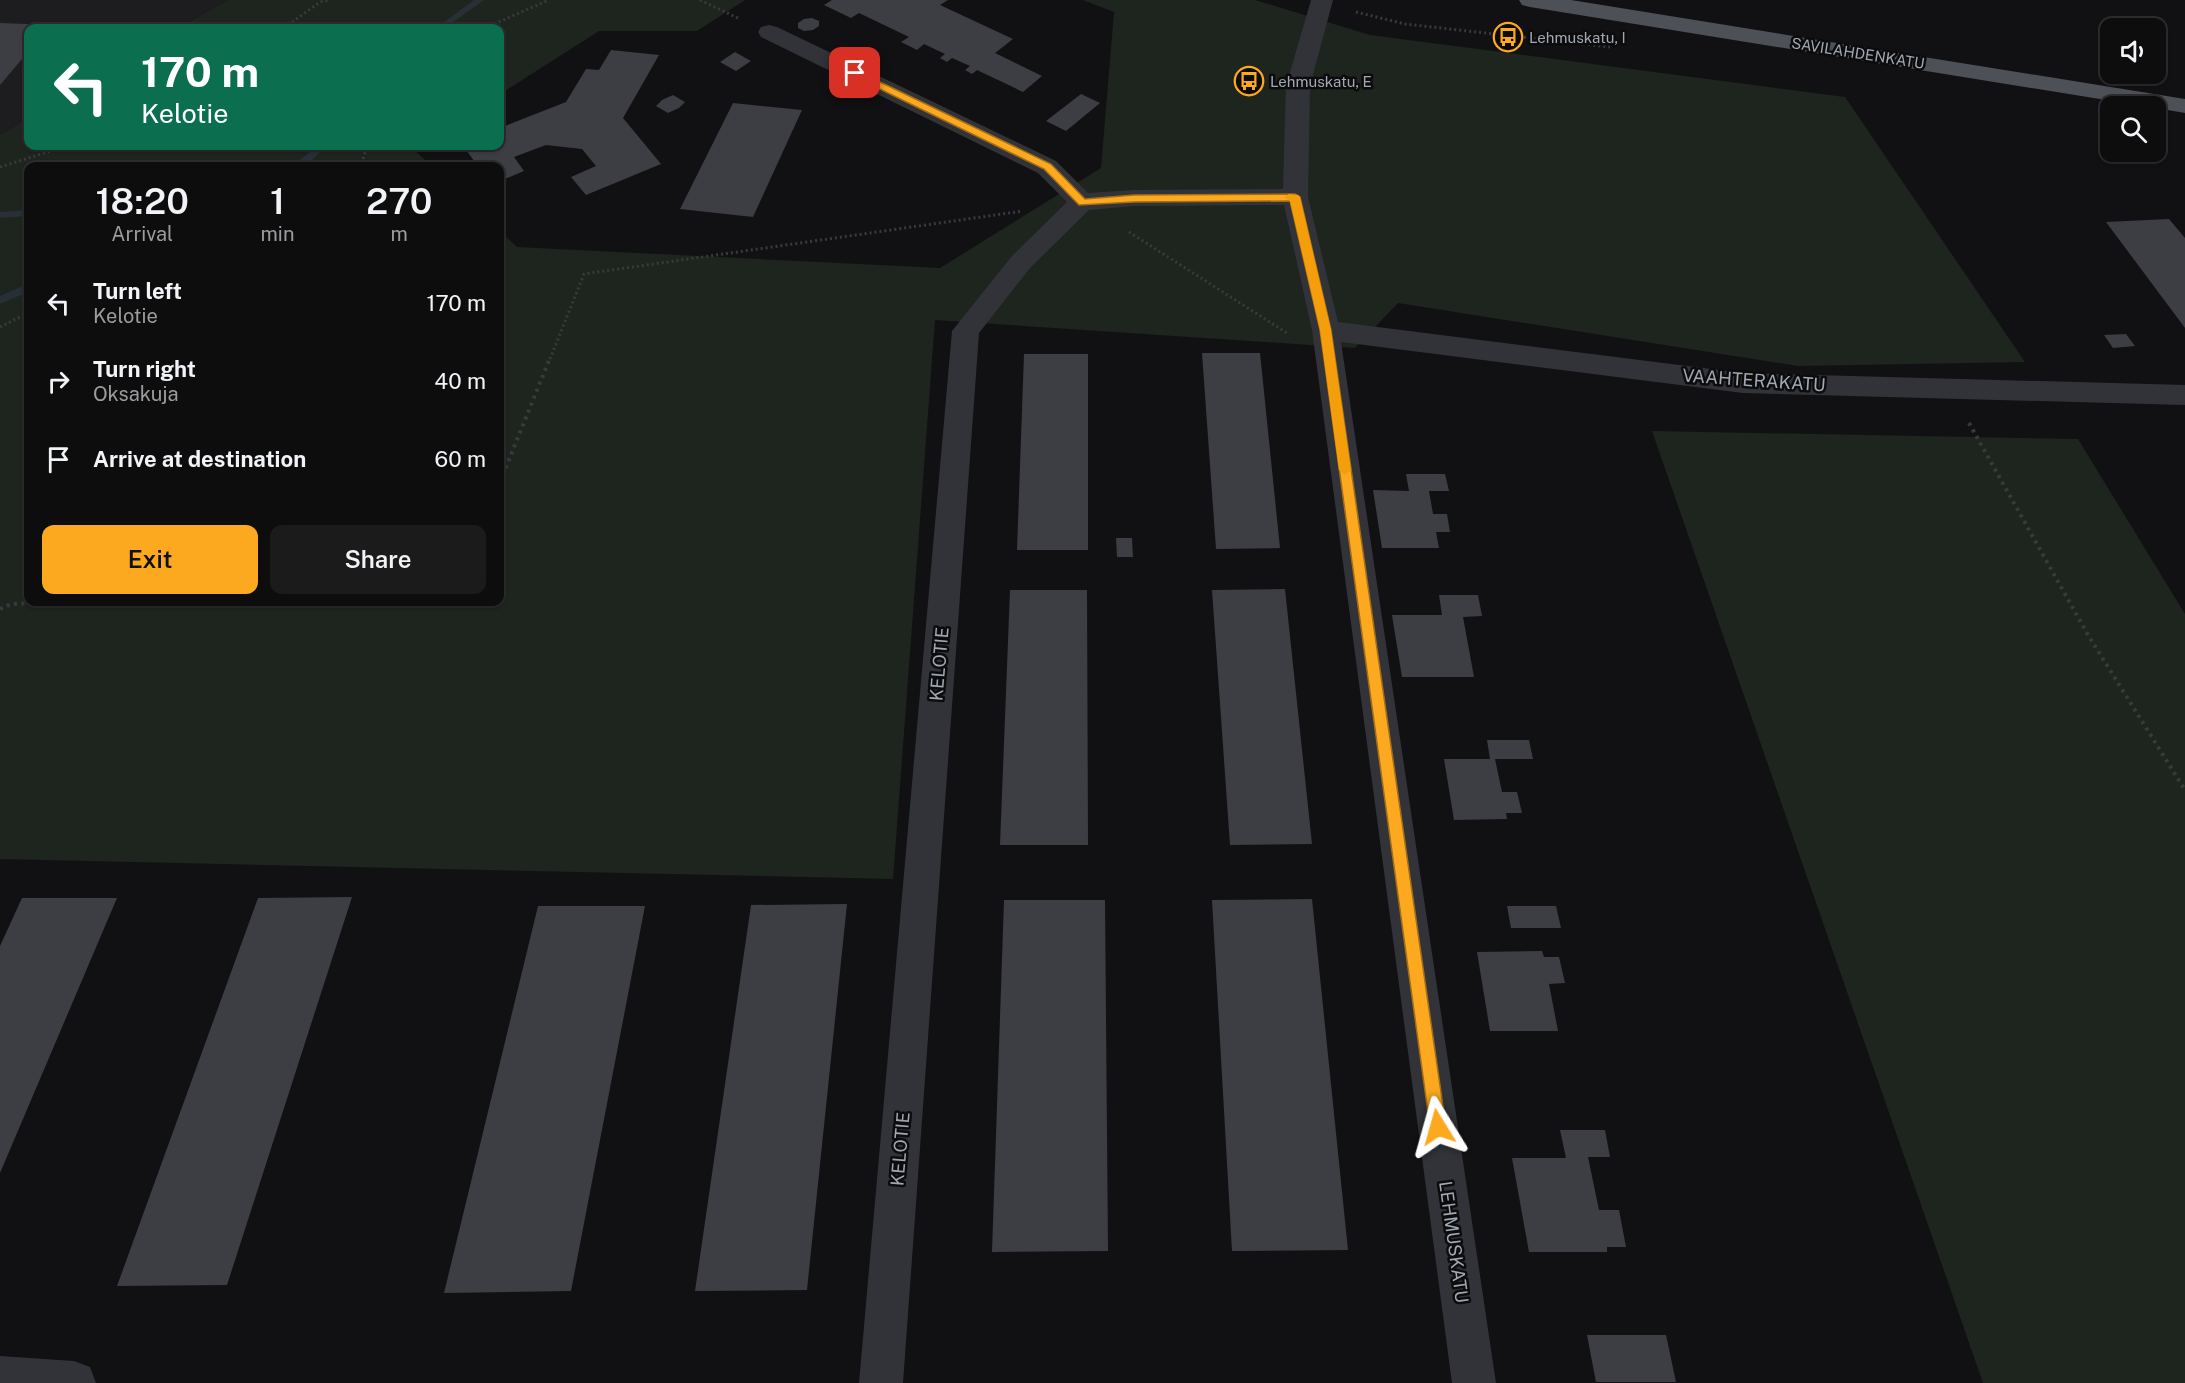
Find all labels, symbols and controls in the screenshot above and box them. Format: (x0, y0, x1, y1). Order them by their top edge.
map controls (2100, 18, 2166, 162)
button: sound (2100, 18, 2166, 84)
bus stop icon: Lehmuskatu, I (1492, 21, 1524, 53)
place label: Lehmuskatu, I (1529, 29, 1626, 46)
street label: SAVILAHDENKATU (1790, 34, 1926, 72)
text: 170 m (141, 47, 259, 96)
pin (829, 47, 880, 98)
icon: left (42, 48, 120, 126)
icon: arrive (838, 56, 871, 89)
bus stop icon: Lehmuskatu, E (1233, 65, 1265, 97)
place label: Lehmuskatu, E (1270, 73, 1372, 90)
button: search (2100, 96, 2166, 162)
text: Kelotie (141, 97, 229, 129)
text: 18:20 (96, 180, 189, 222)
text: 1 (270, 180, 285, 222)
text: 270 (366, 180, 432, 222)
text: Arrival (111, 222, 173, 246)
text: min (261, 222, 294, 246)
text: m (391, 222, 408, 246)
text: Turn left (93, 278, 182, 304)
icon: left (42, 287, 75, 320)
text: 170 m (426, 290, 486, 316)
text: Kelotie (93, 304, 158, 328)
text: Turn right (93, 356, 196, 382)
icon: right (42, 365, 75, 398)
street label: VAAHTERAKATU (1682, 365, 1826, 395)
text: 40 m (434, 368, 486, 394)
text: Oksakuja (93, 382, 179, 406)
icon: arrive (42, 443, 75, 476)
text: Arrive at destination (93, 446, 306, 472)
text: 60 m (435, 446, 486, 472)
button: Exit (42, 525, 258, 594)
button: Share (270, 525, 486, 594)
street label: KELOTIE (925, 626, 953, 702)
position arrow (1406, 1095, 1470, 1159)
street label: KELOTIE (886, 1111, 914, 1187)
street label: LEHMUSKATU (1435, 1180, 1473, 1304)

